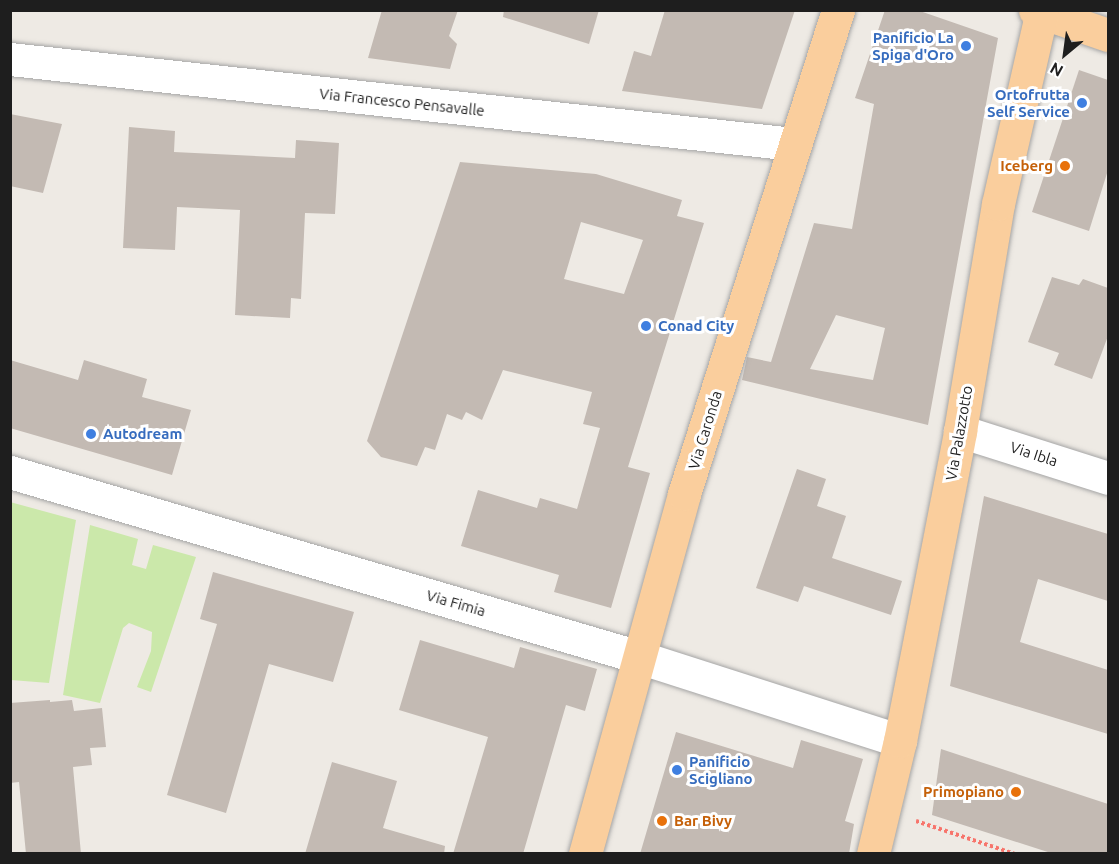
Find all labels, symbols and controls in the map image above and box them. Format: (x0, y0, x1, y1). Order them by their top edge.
north arrow (1035, 24, 1095, 84)
place label: Panificio La Spiga d'Oro (872, 28, 954, 63)
marker: Panificio La Spiga d'Oro (959, 39, 973, 53)
text: N (1047, 59, 1066, 81)
street label: Via Francesco Pensavalle (318, 84, 486, 120)
place label: Ortofrutta Self Service (987, 85, 1070, 120)
marker: Ortofrutta Self Service (1075, 96, 1089, 110)
place label: Iceberg (1000, 157, 1053, 175)
marker: Iceberg (1058, 159, 1072, 173)
place label: Conad City (658, 317, 734, 335)
marker: Conad City (639, 319, 653, 333)
street label: Via Palazzotto (942, 384, 976, 482)
street label: Via Caronda (685, 389, 725, 471)
place label: Autodream (103, 425, 182, 443)
marker: Autodream (84, 427, 98, 441)
street label: Via Ibla (1008, 438, 1060, 470)
street label: Via Fimia (424, 586, 488, 620)
place label: Panificio Scigliano (689, 752, 753, 787)
marker: Panificio Scigliano (670, 763, 684, 777)
place label: Primopiano (923, 783, 1004, 801)
marker: Primopiano (1009, 785, 1023, 799)
place label: Bar Bivy (674, 812, 732, 830)
marker: Bar Bivy (655, 814, 669, 828)

